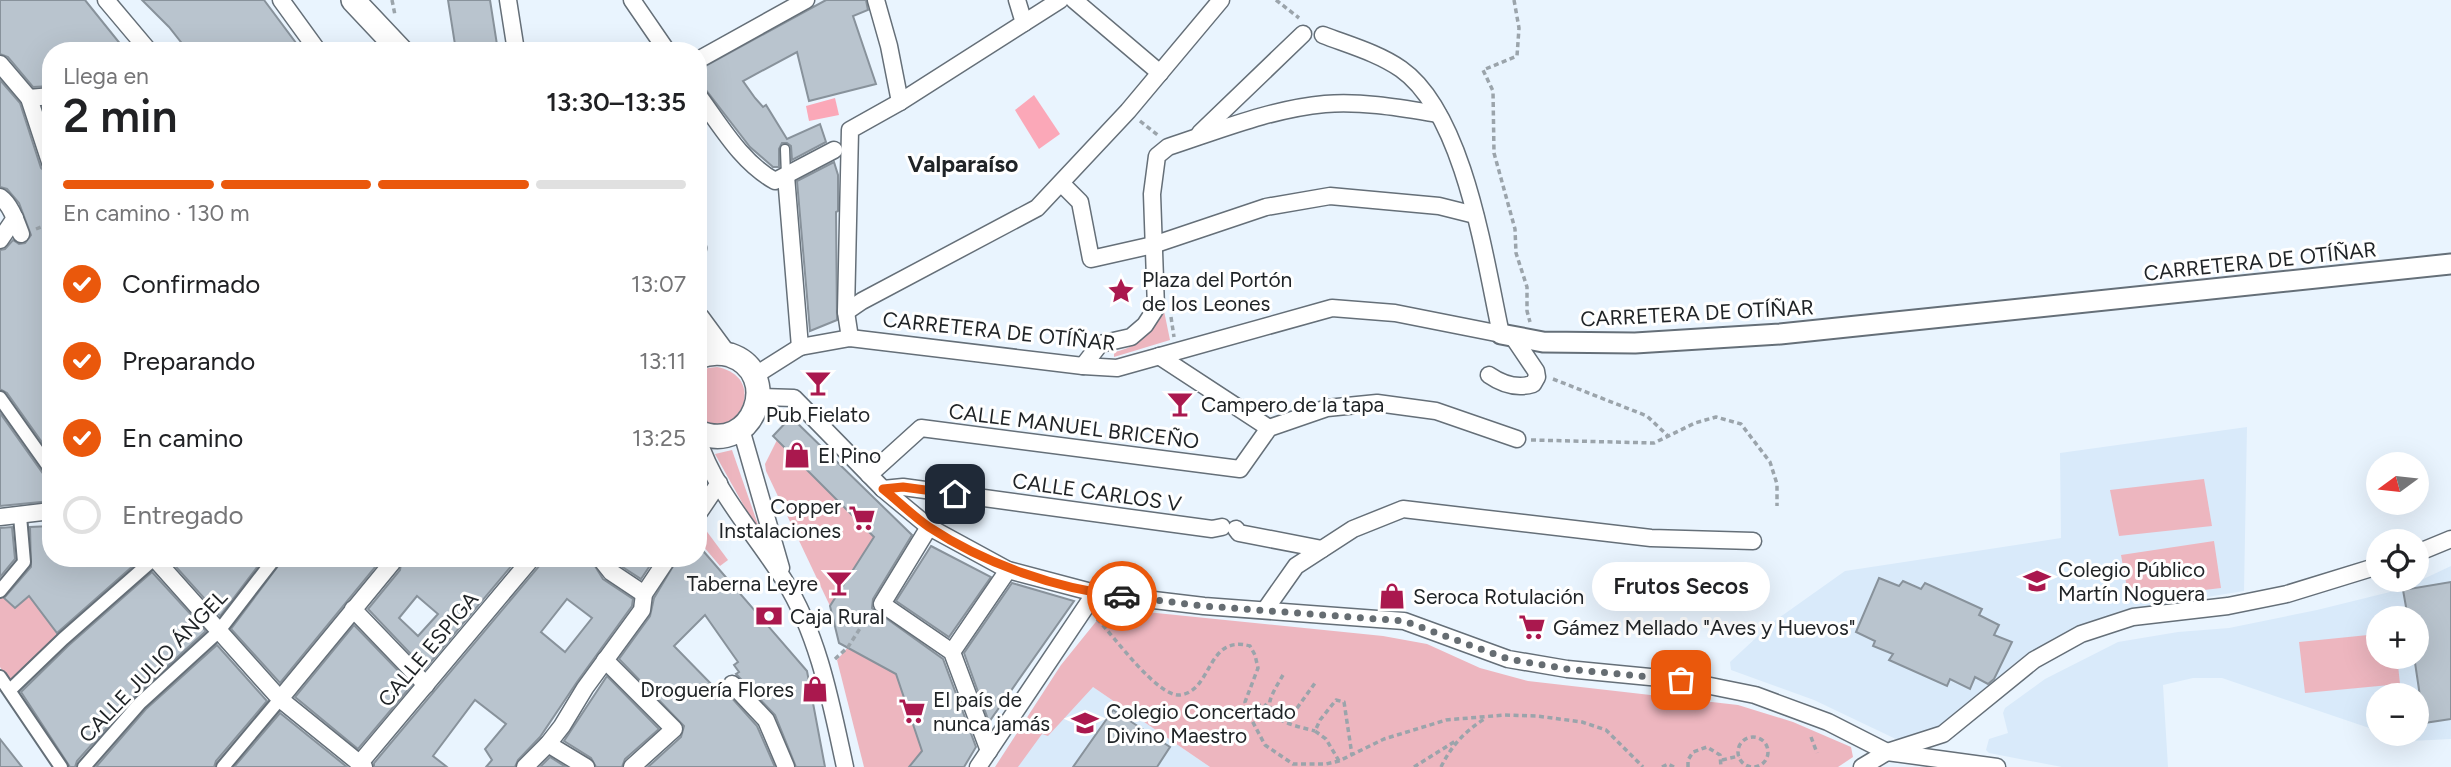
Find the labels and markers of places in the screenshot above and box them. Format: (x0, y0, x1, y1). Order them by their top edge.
place label: Plaza del Portón de los Leones (1142, 267, 1292, 316)
place icon: Plaza del Portón de los Leones (1106, 276, 1136, 306)
bar icon: Pub Fielato (803, 368, 833, 398)
bar icon: Campero de la tapa (1165, 389, 1195, 419)
place label: Campero de la tapa (1201, 392, 1384, 417)
place label: Pub Fielato (766, 402, 870, 427)
shop icon: El Pino (782, 440, 812, 470)
place label: El Pino (818, 443, 881, 468)
pin (925, 464, 985, 524)
place label: Copper Instalaciones (718, 494, 841, 543)
supermarket icon: Copper Instalaciones (847, 503, 877, 533)
place label: Colegio Público Martín Noguera (2058, 557, 2205, 606)
callout: Frutos Secos (1592, 561, 1770, 610)
school or university icon: Colegio Público Martín Noguera (2022, 566, 2052, 596)
bar icon: Taberna Leyre (824, 568, 854, 598)
place label: Taberna Leyre (687, 571, 818, 596)
shop icon: Seroca Rotulación (1377, 581, 1407, 611)
place label: Seroca Rotulación (1413, 584, 1584, 609)
bank icon: Caja Rural (754, 601, 784, 631)
place label: Caja Rural (790, 604, 885, 629)
supermarket icon: Gámez Mellado "Aves y Huevos" (1517, 612, 1547, 642)
place label: Gámez Mellado "Aves y Huevos" (1553, 615, 1855, 640)
pin (1651, 650, 1711, 710)
shop icon: Droguería Flores (800, 674, 830, 704)
place label: Droguería Flores (640, 677, 794, 702)
place label: El país de nunca jamás (933, 687, 1050, 736)
supermarket icon: El país de nunca jamás (897, 696, 927, 726)
place label: Colegio Concertado Divino Maestro (1106, 699, 1296, 748)
school or university icon: Colegio Concertado Divino Maestro (1070, 708, 1100, 738)

